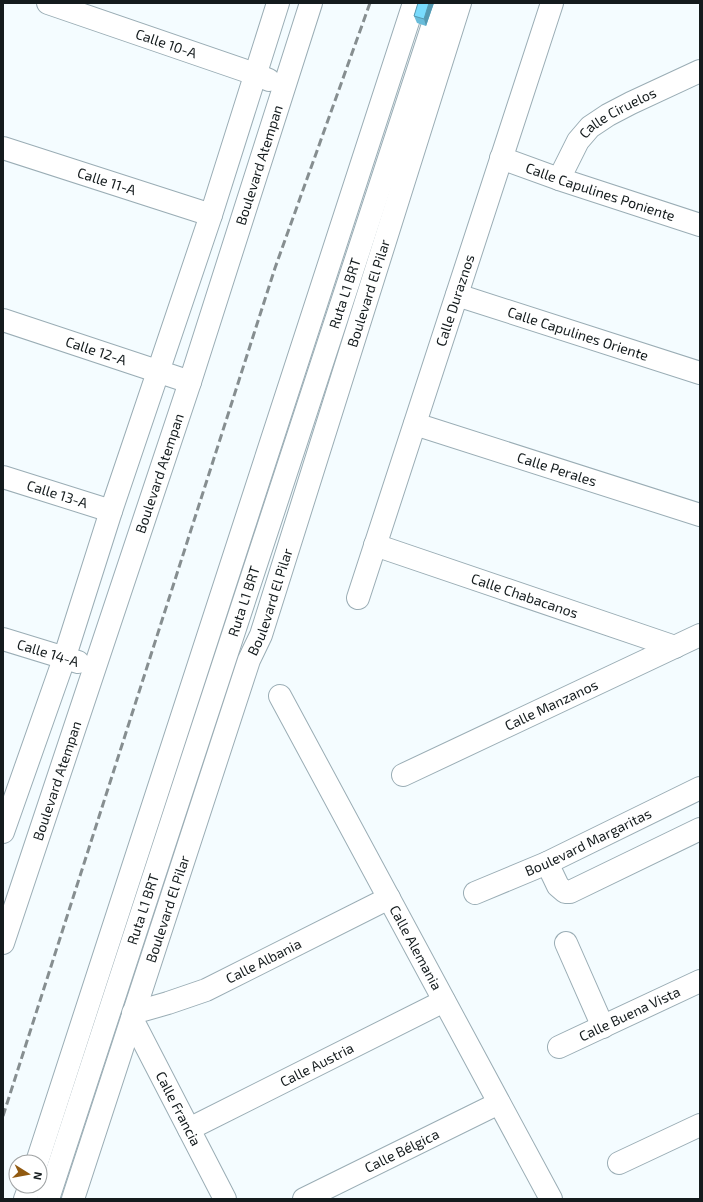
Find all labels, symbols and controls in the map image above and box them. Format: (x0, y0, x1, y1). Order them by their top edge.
street label: Calle 10-A (134, 25, 200, 62)
street label: Calle Ciruelos (575, 84, 659, 141)
street label: Boulevard Atempan (232, 103, 286, 227)
street label: Calle Capulines Poniente (524, 159, 677, 224)
street label: Calle 11-A (75, 164, 139, 198)
street label: Boulevard El Pilar (343, 237, 393, 349)
street label: Calle Duraznos (432, 252, 477, 348)
street label: Ruta L1 BRT (325, 256, 364, 331)
street label: Calle Capulines Oriente (505, 303, 651, 364)
street label: Calle 12-A (64, 332, 129, 368)
street label: Boulevard Atempan (131, 411, 187, 535)
street label: Calle Perales (515, 448, 599, 489)
street label: Calle 13-A (25, 476, 90, 511)
street label: Boulevard El Pilar (243, 546, 296, 658)
street label: Ruta L1 BRT (224, 564, 263, 639)
street label: Calle Chabacanos (469, 569, 580, 621)
street label: Calle 14-A (15, 635, 81, 670)
street label: Calle Manzanos (502, 675, 600, 734)
street label: Boulevard Atempan (29, 718, 84, 843)
street label: Boulevard Margaritas (522, 804, 654, 879)
street label: Boulevard El Pilar (142, 853, 193, 965)
street label: Ruta L1 BRT (123, 871, 162, 947)
street label: Calle Alemania (386, 902, 446, 993)
street label: Calle Albania (223, 935, 304, 987)
street label: Calle Buena Vista (576, 983, 683, 1044)
street label: Calle Austria (277, 1039, 356, 1090)
street label: Calle Francia (153, 1068, 205, 1149)
street label: Calle Bélgica (362, 1125, 442, 1176)
north arrow (8, 1154, 48, 1194)
text: N (31, 1171, 45, 1181)

